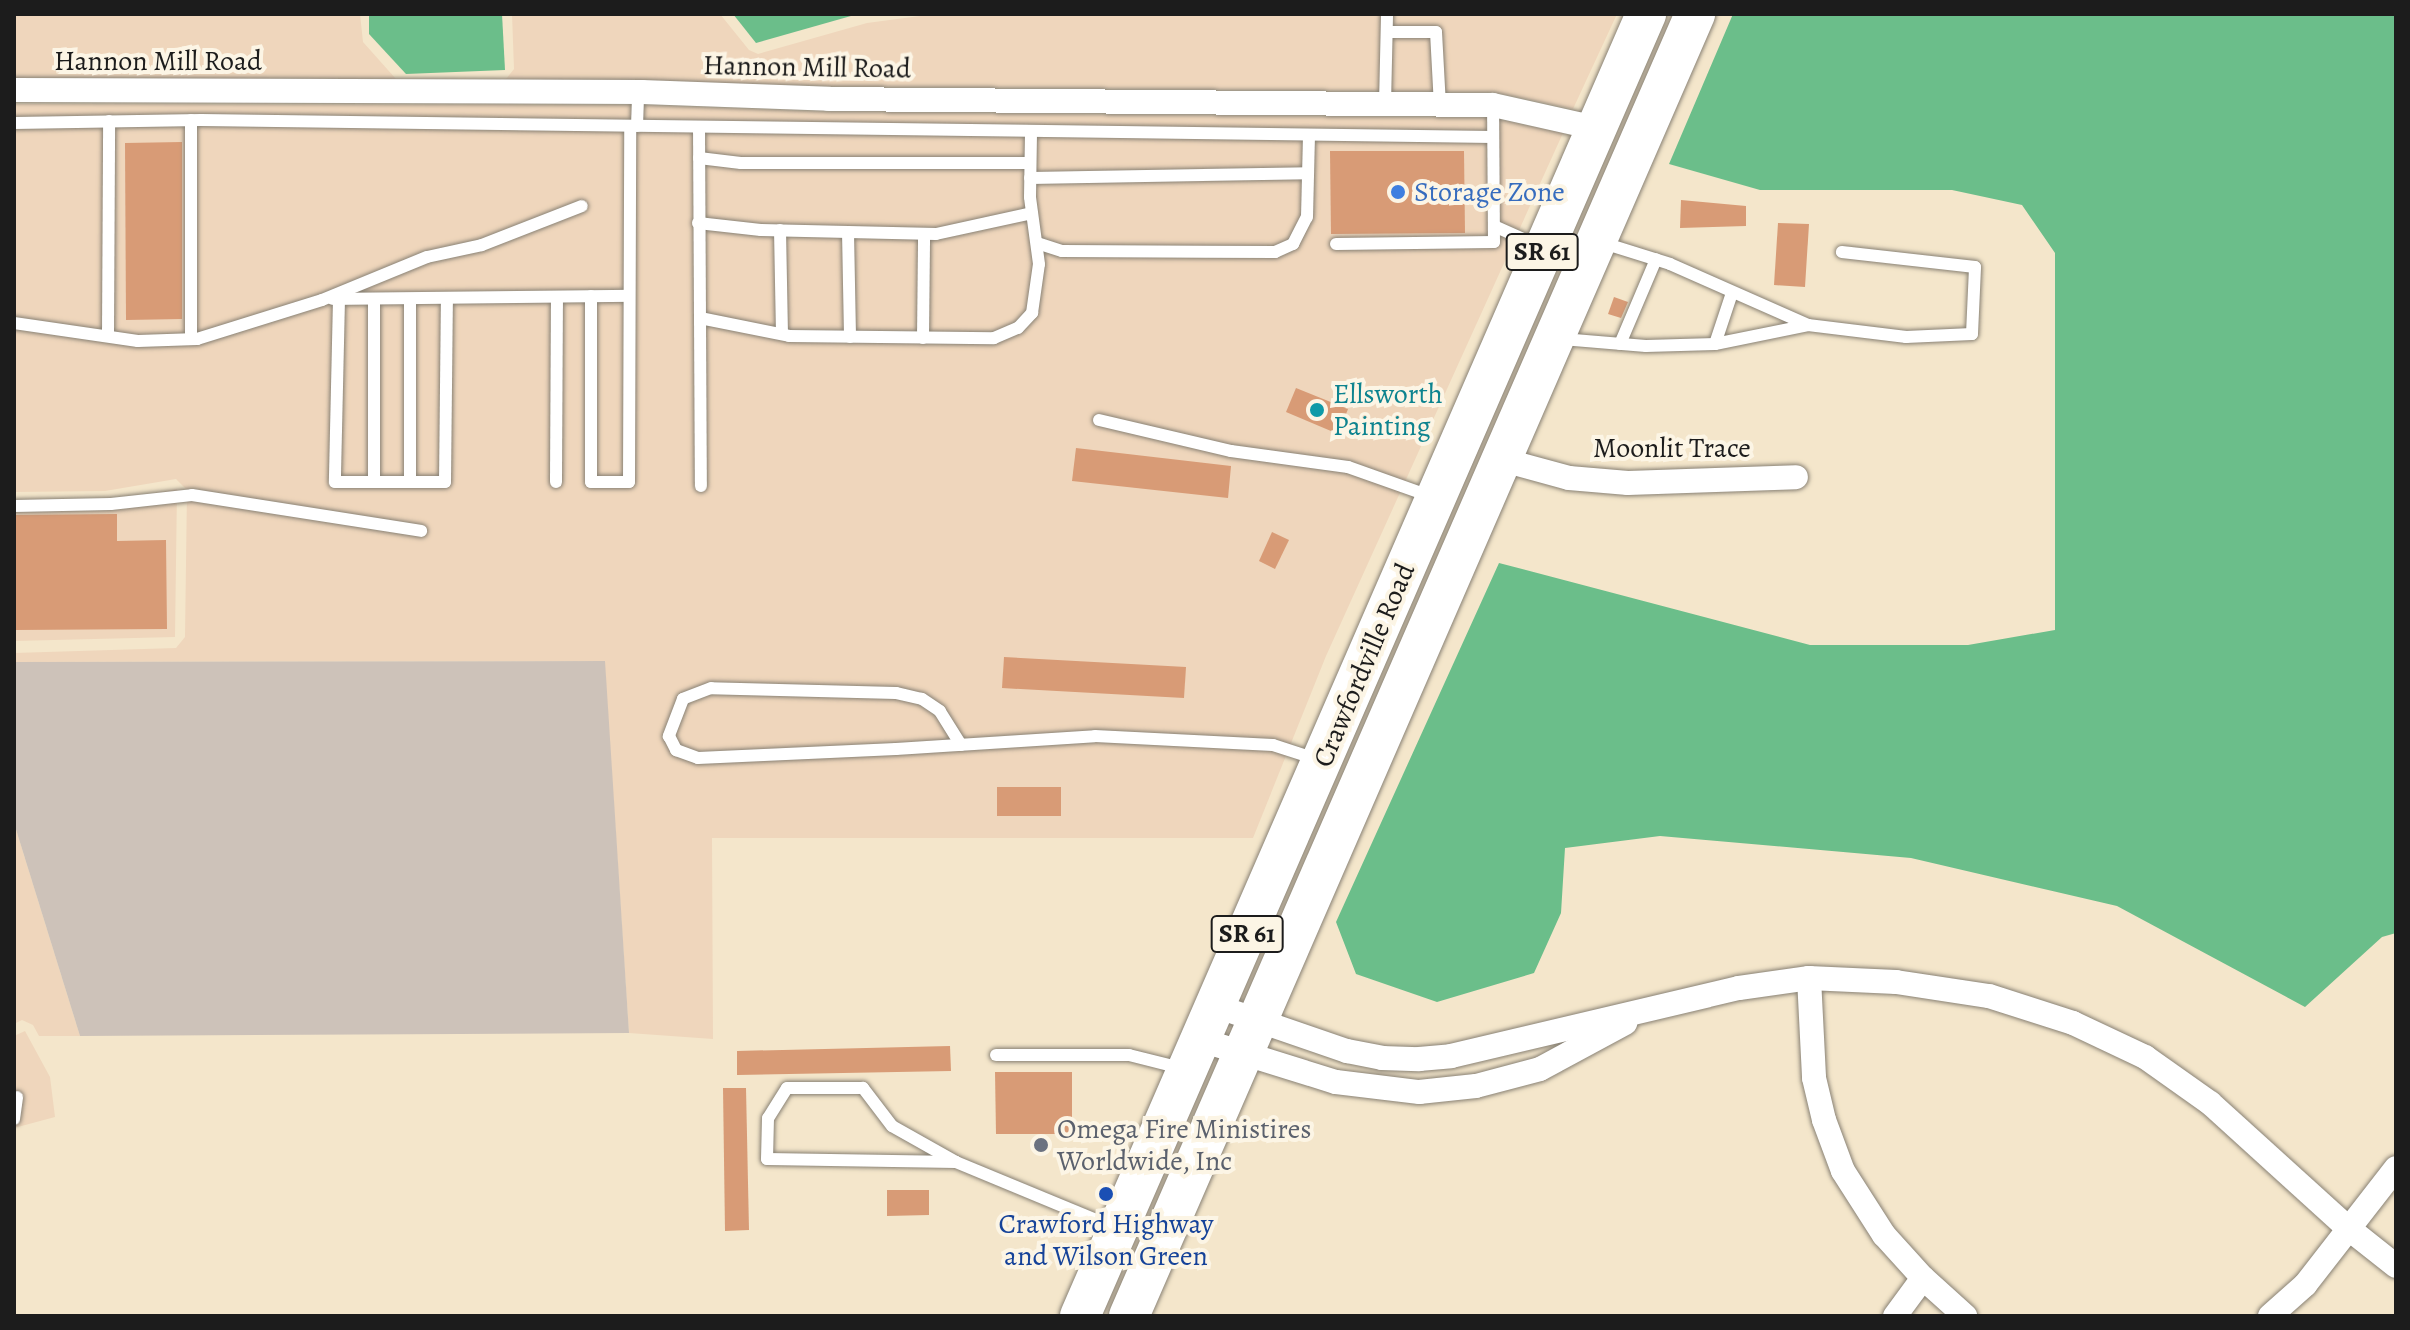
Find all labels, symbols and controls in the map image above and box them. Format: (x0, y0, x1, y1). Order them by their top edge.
street label: Hannon Mill Road (54, 44, 262, 78)
street label: Hannon Mill Road (703, 48, 911, 86)
place label: Storage Zone (1414, 175, 1565, 209)
marker: Storage Zone (1389, 183, 1407, 201)
road number: SR 61 (1504, 230, 1580, 274)
place label: Ellsworth Painting (1333, 377, 1443, 443)
marker: Ellsworth Painting (1308, 401, 1326, 419)
street label: Moonlit Trace (1593, 431, 1751, 465)
street label: Crawfordville Road (1306, 558, 1422, 772)
road number: SR 61 (1209, 912, 1285, 956)
place label: Omega Fire Ministires Worldwide, Inc (1057, 1112, 1312, 1178)
marker: Omega Fire Ministires Worldwide, Inc (1032, 1136, 1050, 1154)
marker: Crawford Highway and Wilson Green (1097, 1185, 1115, 1203)
place label: Crawford Highway and Wilson Green (999, 1207, 1213, 1273)

